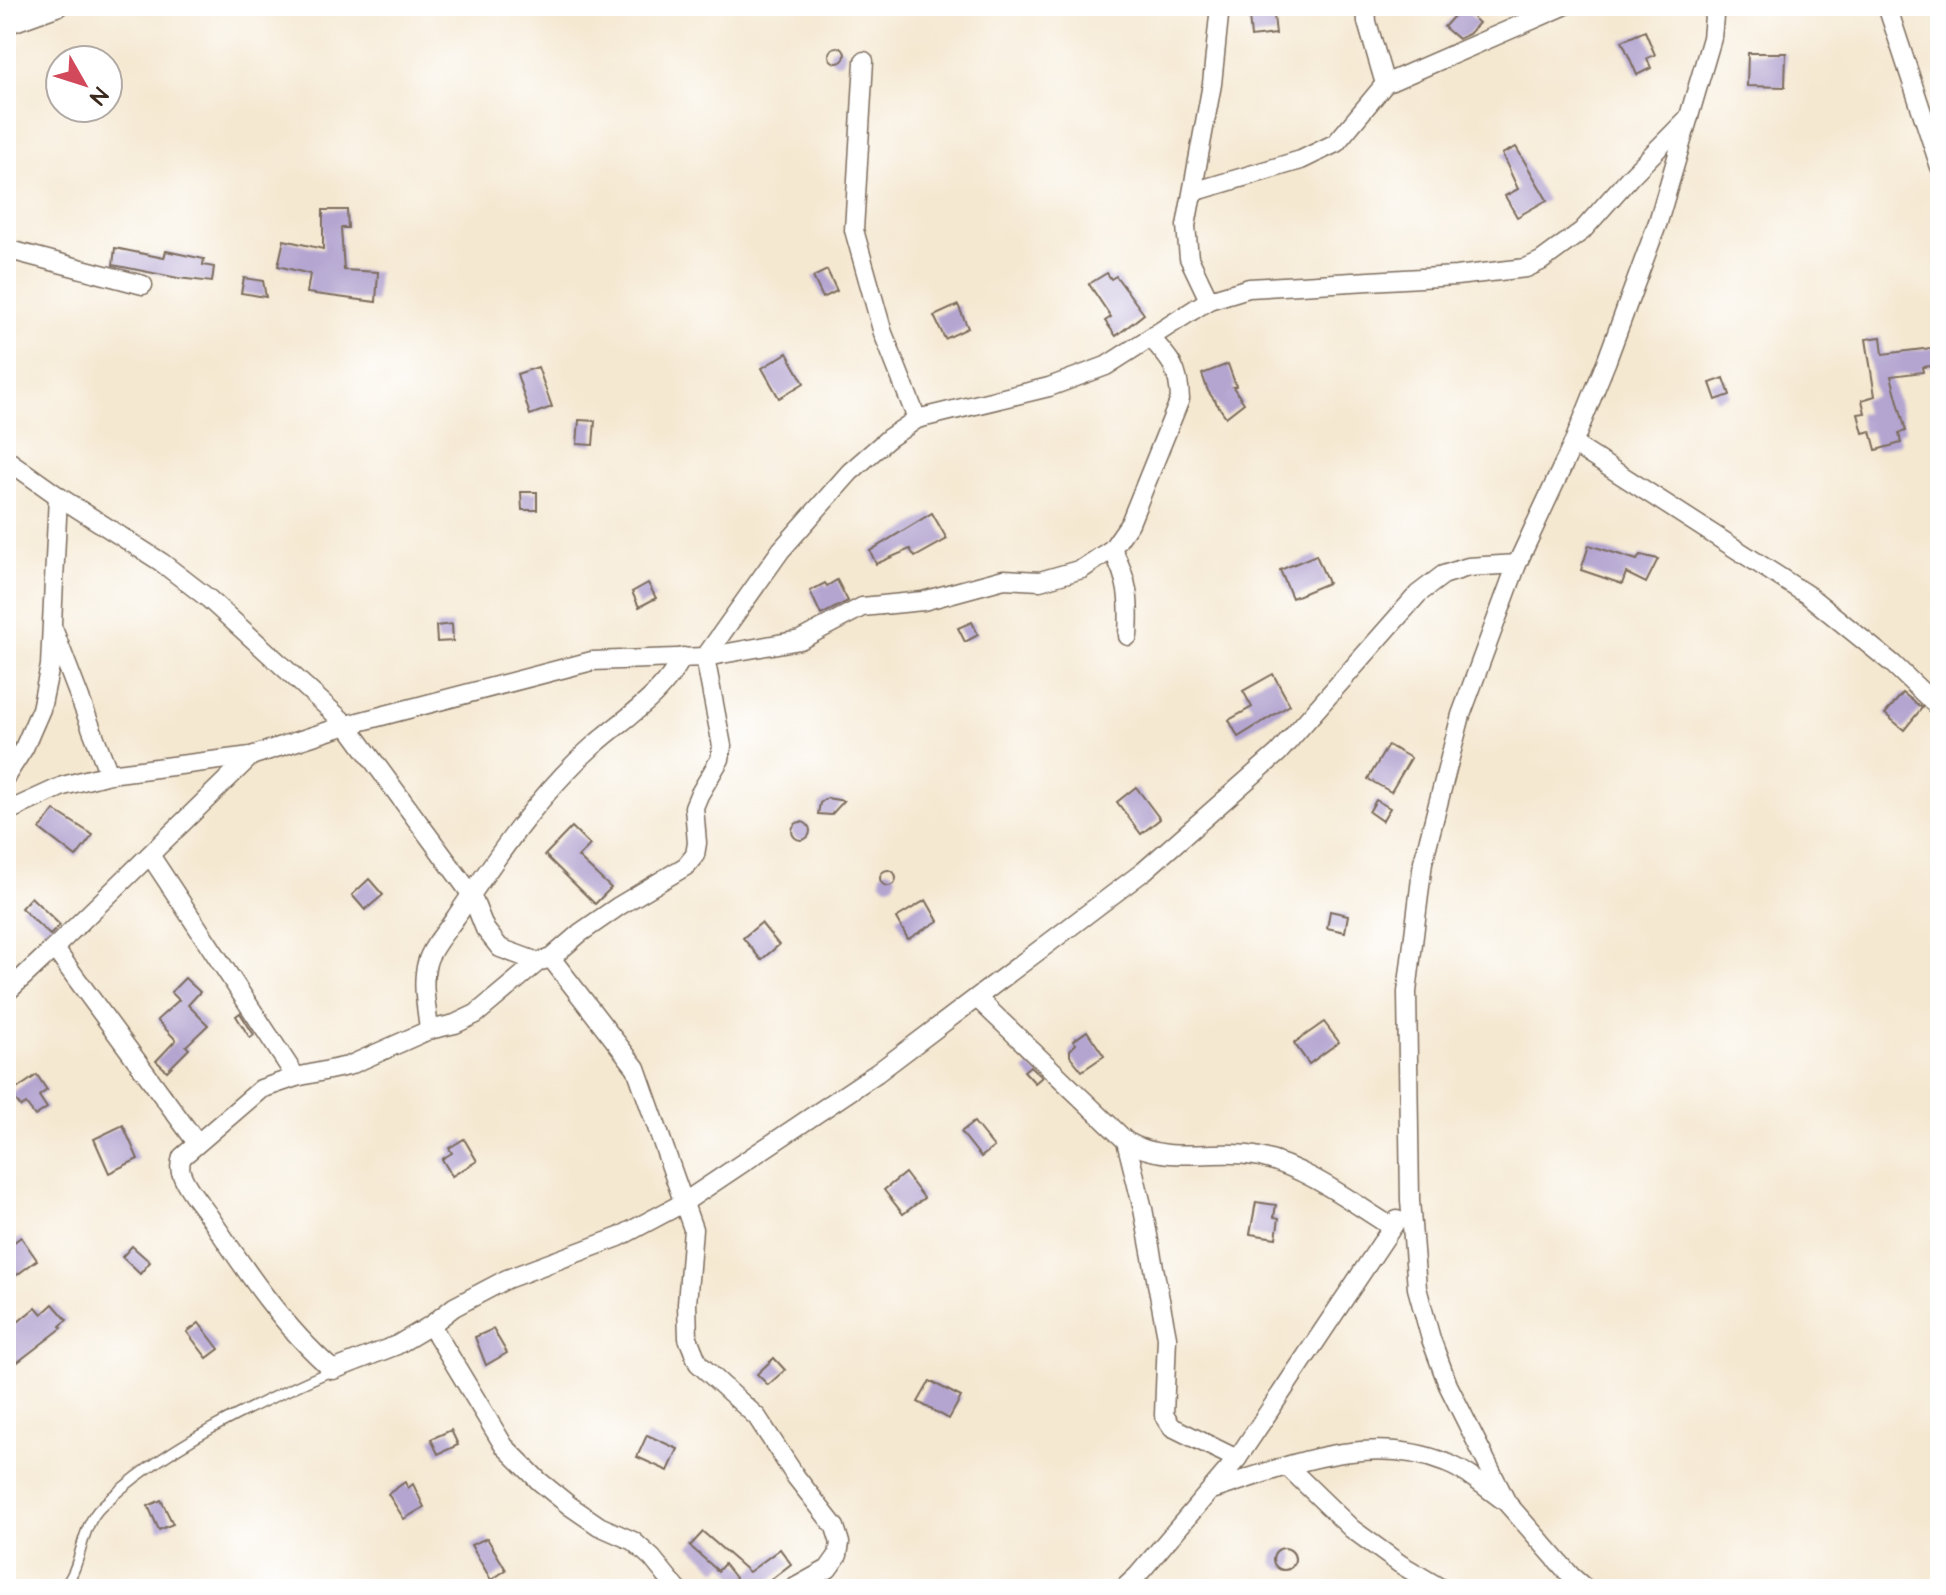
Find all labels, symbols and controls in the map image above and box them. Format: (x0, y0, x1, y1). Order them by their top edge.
north arrow (44, 44, 124, 124)
text: N (82, 81, 115, 111)

